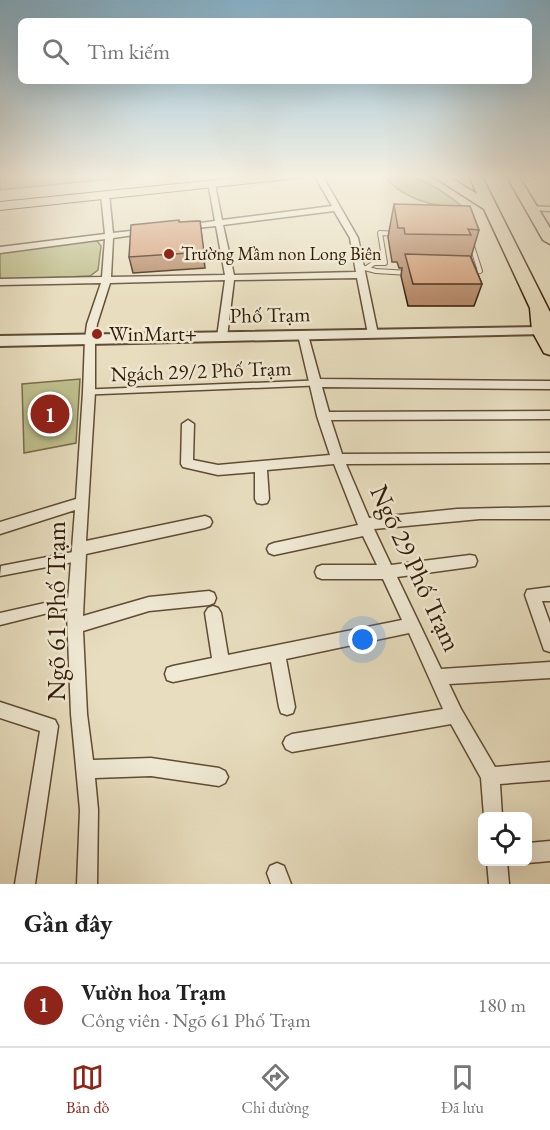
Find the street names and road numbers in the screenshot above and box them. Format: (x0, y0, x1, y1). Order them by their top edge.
street label: Phố Trạm (229, 300, 311, 329)
street label: Ngách 29/2 Phố Trạm (110, 354, 292, 387)
street label: Ngõ 29 Phố Trạm (363, 479, 469, 657)
street label: Ngõ 61 Phố Trạm (39, 521, 73, 701)

